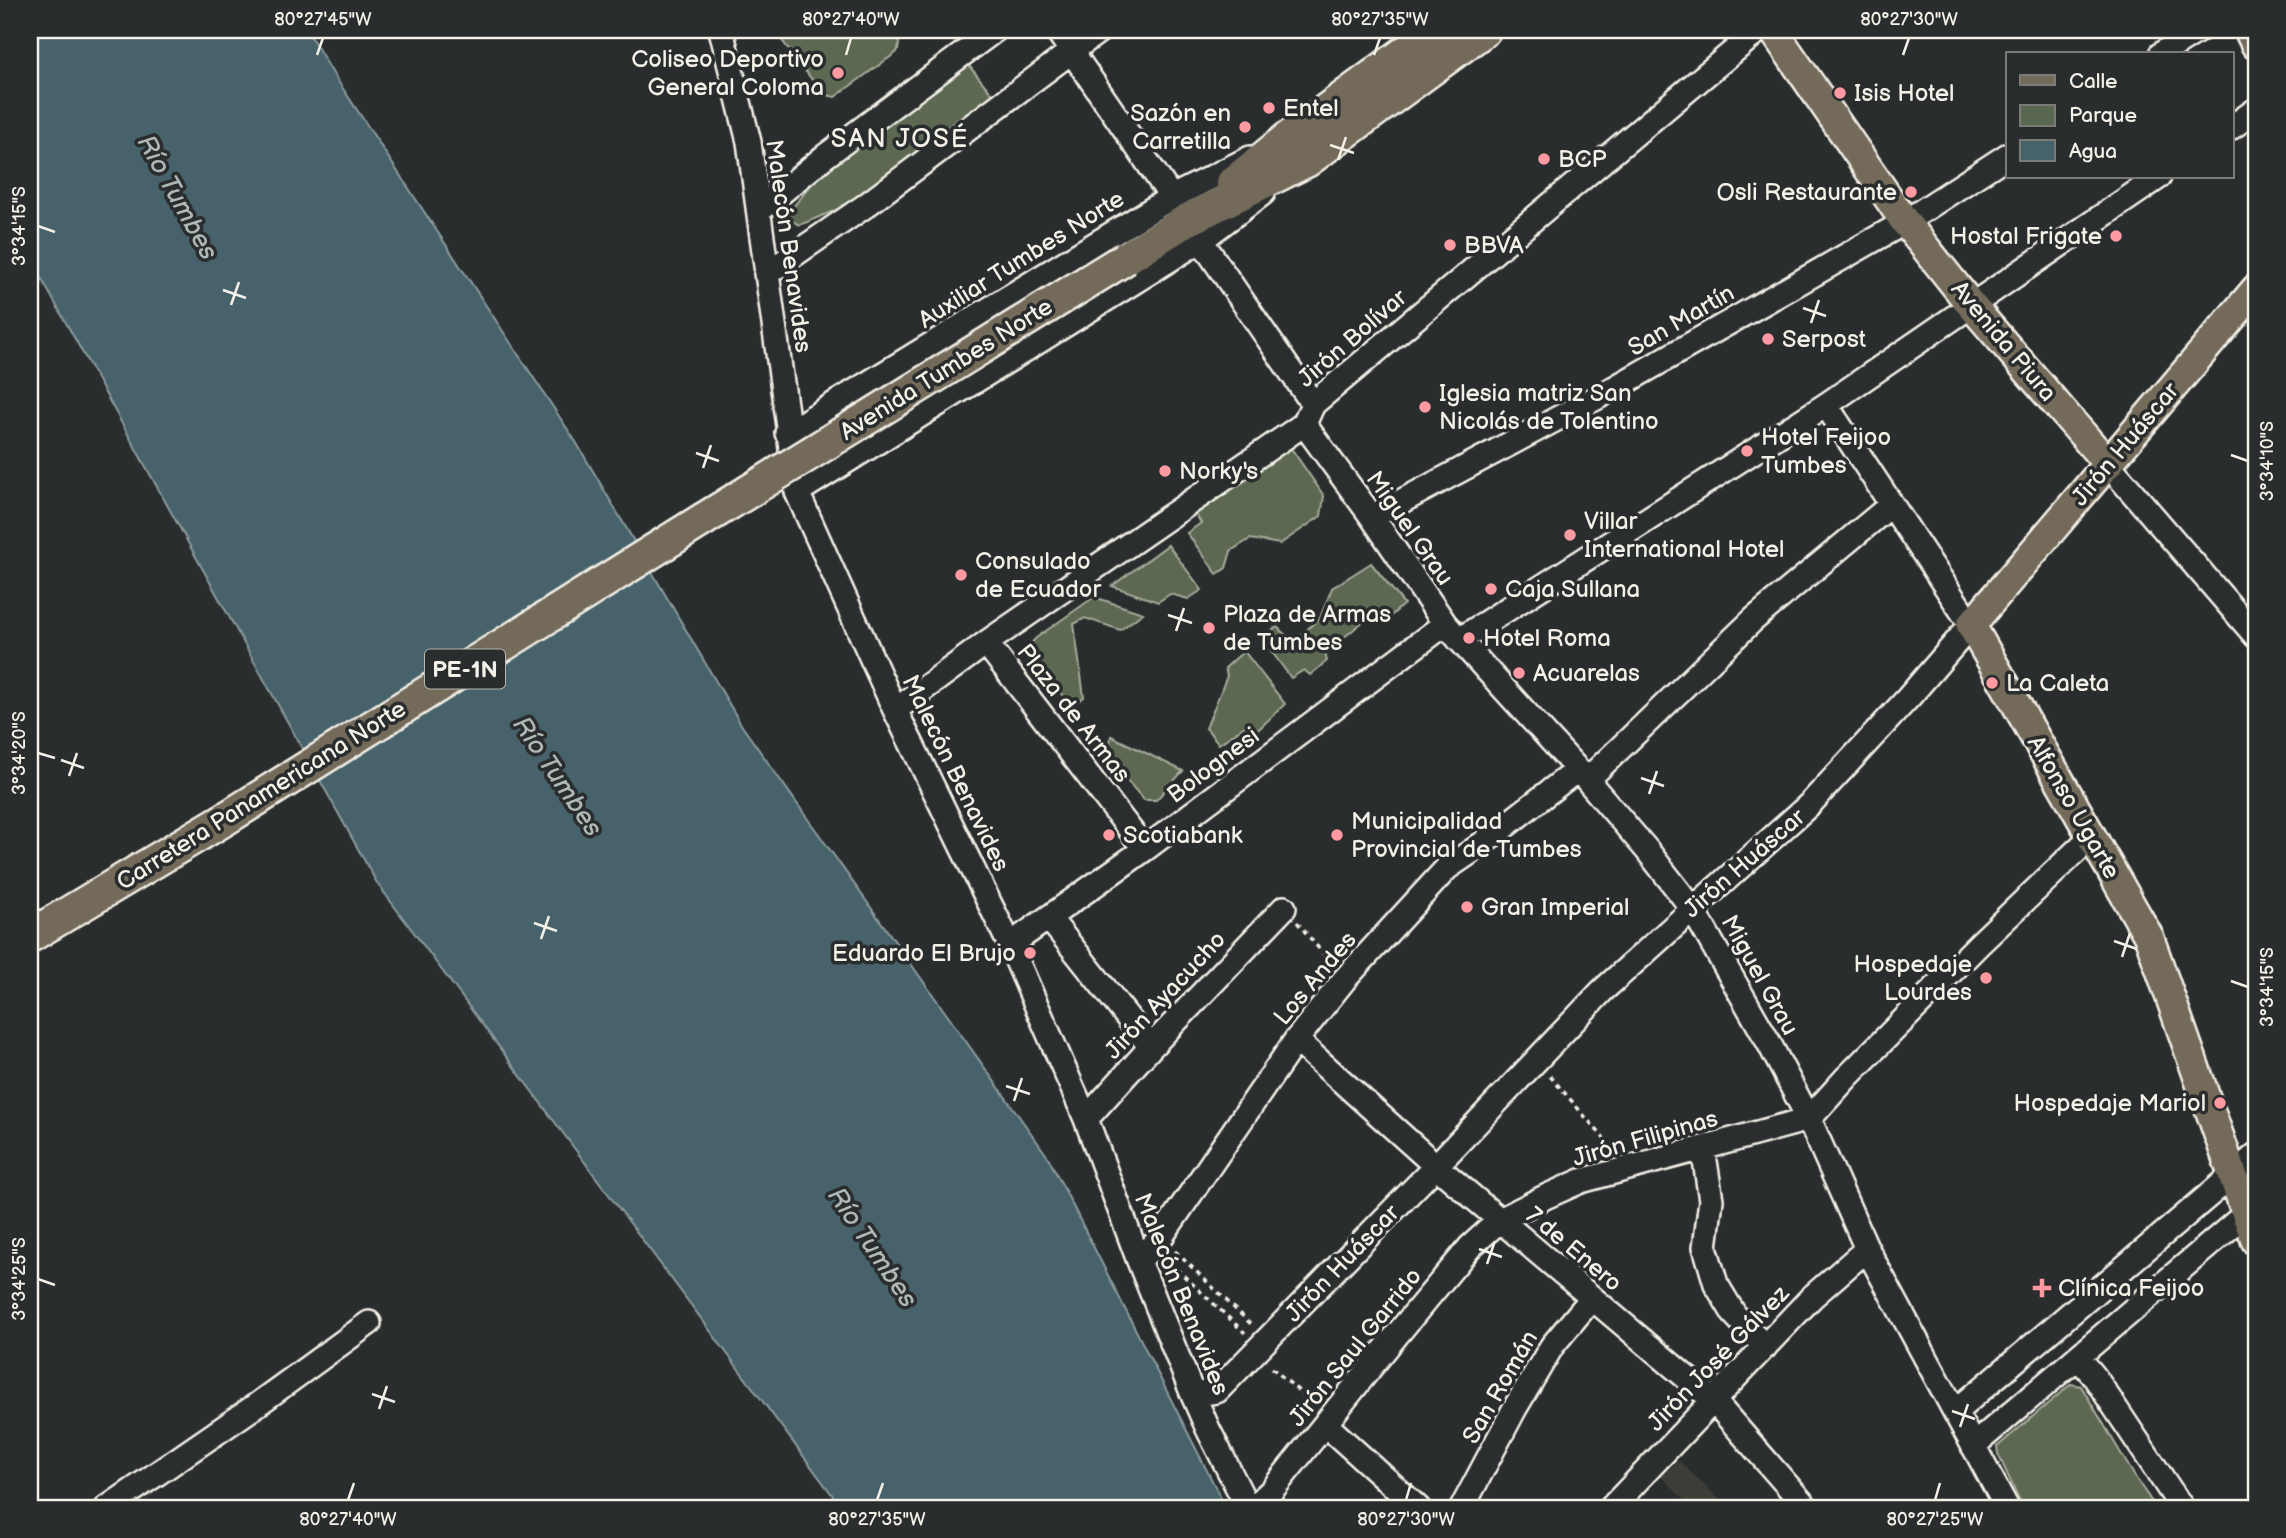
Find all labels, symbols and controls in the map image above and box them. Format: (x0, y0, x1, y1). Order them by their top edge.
text: 80°27'45"W (274, 9, 372, 30)
text: 80°27'40"W (802, 9, 900, 30)
text: 80°27'35"W (1331, 9, 1429, 30)
text: 80°27'30"W (1860, 9, 1958, 30)
place label: Coliseo Deportivo General Coloma (631, 45, 824, 102)
legend (2006, 52, 2234, 178)
marker: Coliseo Deportivo General Coloma (830, 65, 846, 81)
text: Calle (2069, 69, 2118, 94)
place label: Isis Hotel (1854, 79, 1954, 108)
marker: Isis Hotel (1832, 85, 1848, 101)
place label: Entel (1283, 94, 1339, 123)
place label: Sazón en Carretilla (1130, 99, 1231, 156)
marker: Entel (1261, 100, 1277, 116)
text: Parque (2069, 103, 2137, 128)
marker: Sazón en Carretilla (1237, 119, 1253, 135)
district label: SAN JOSÉ (831, 123, 969, 155)
water label: Río Tumbes (130, 130, 224, 266)
street label: Malecón Benavides (759, 138, 818, 355)
text: Agua (2069, 139, 2117, 164)
place label: BCP (1558, 145, 1607, 174)
marker: BCP (1536, 151, 1552, 167)
place label: Osli Restaurante (1716, 178, 1897, 207)
street label: Auxiliar Tumbes Norte (913, 184, 1130, 335)
marker: Osli Restaurante (1903, 184, 1919, 200)
text: 3°34'15"S (9, 186, 30, 266)
place label: Hostal Frigate (1950, 222, 2102, 251)
marker: Hostal Frigate (2108, 228, 2124, 244)
place label: BBVA (1464, 231, 1524, 260)
marker: BBVA (1442, 237, 1458, 253)
street label: Avenida Piura (1945, 275, 2062, 407)
street label: San Martín (1623, 278, 1740, 362)
street label: Jirón Bolívar (1292, 283, 1413, 394)
street label: Avenida Tumbes Norte (835, 292, 1058, 447)
place label: Serpost (1782, 325, 1867, 354)
marker: Serpost (1760, 331, 1776, 347)
street label: Jirón Huáscar (2065, 377, 2186, 512)
place label: Iglesia matriz San Nicolás de Tolentino (1439, 379, 1659, 436)
marker: Iglesia matriz San Nicolás de Tolentino (1417, 399, 1433, 415)
text: 3°34'10"S (2257, 421, 2278, 501)
place label: Hotel Feijoo Tumbes (1761, 423, 1891, 480)
marker: Hotel Feijoo Tumbes (1739, 443, 1755, 459)
place label: Norky's (1179, 457, 1258, 486)
marker: Norky's (1157, 463, 1173, 479)
street label: Miguel Grau (1360, 466, 1460, 591)
place label: Villar International Hotel (1584, 507, 1784, 564)
marker: Villar International Hotel (1562, 527, 1578, 543)
place label: Consulado de Ecuador (975, 547, 1101, 604)
marker: Consulado de Ecuador (953, 567, 969, 583)
place label: Caja Sullana (1505, 575, 1640, 604)
marker: Caja Sullana (1483, 581, 1499, 597)
place label: Plaza de Armas de Tumbes (1223, 600, 1391, 657)
marker: Plaza de Armas de Tumbes (1201, 620, 1217, 636)
place label: Hotel Roma (1483, 624, 1611, 653)
marker: Hotel Roma (1461, 630, 1477, 646)
street label: Plaza de Armas (1010, 638, 1137, 789)
road number: PE-1N (425, 650, 505, 688)
place label: Acuarelas (1533, 659, 1640, 688)
marker: Acuarelas (1511, 665, 1527, 681)
place label: La Caleta (2006, 669, 2109, 698)
street label: Malecón Benavides (895, 670, 1016, 876)
marker: La Caleta (1984, 675, 2000, 691)
street label: Carretera Panamericana Norte (111, 694, 411, 897)
text: 3°34'20"S (9, 711, 30, 795)
water label: Río Tumbes (505, 711, 608, 843)
street label: Bolognesi (1161, 721, 1265, 809)
street label: Alfonso Ugarte (2021, 730, 2126, 884)
street label: Jirón Huáscar (1678, 802, 1811, 924)
place label: Municipalidad Provincial de Tumbes (1351, 807, 1582, 864)
place label: Scotiabank (1123, 821, 1243, 850)
marker: Scotiabank (1101, 827, 1117, 843)
marker: Municipalidad Provincial de Tumbes (1329, 827, 1345, 843)
place label: Gran Imperial (1481, 893, 1629, 922)
marker: Gran Imperial (1459, 899, 1475, 915)
street label: Miguel Grau (1715, 910, 1804, 1040)
street label: Jirón Ayacucho (1099, 925, 1232, 1065)
street label: Los Andes (1268, 926, 1363, 1031)
place label: Eduardo El Brujo (832, 939, 1016, 968)
marker: Eduardo El Brujo (1022, 945, 1038, 961)
text: 3°34'15"S (2257, 947, 2278, 1027)
place label: Hospedaje Lourdes (1854, 950, 1972, 1007)
marker: Hospedaje Lourdes (1978, 970, 1994, 986)
place label: Hospedaje Mariol (2013, 1089, 2206, 1118)
marker: Hospedaje Mariol (2212, 1095, 2228, 1111)
street label: Jirón Filipinas (1569, 1104, 1721, 1173)
water label: Río Tumbes (820, 1182, 923, 1314)
street label: Malecón Benavides (1128, 1189, 1235, 1399)
street label: Jirón Huáscar (1279, 1198, 1406, 1328)
street label: 7 de Enero (1520, 1201, 1628, 1298)
text: 3°34'25"S (9, 1237, 30, 1321)
street label: Jirón Saul Garrido (1283, 1262, 1428, 1432)
place label: Clínica Feijoo (2058, 1274, 2205, 1303)
marker: Clínica Feijoo (2032, 1278, 2052, 1298)
street label: Jirón José Gálvez (1641, 1279, 1796, 1437)
street label: San Román (1456, 1326, 1544, 1449)
text: 80°27'40"W (299, 1509, 397, 1530)
text: 80°27'35"W (828, 1509, 926, 1530)
text: 80°27'30"W (1357, 1509, 1455, 1530)
text: 80°27'25"W (1887, 1509, 1984, 1530)

